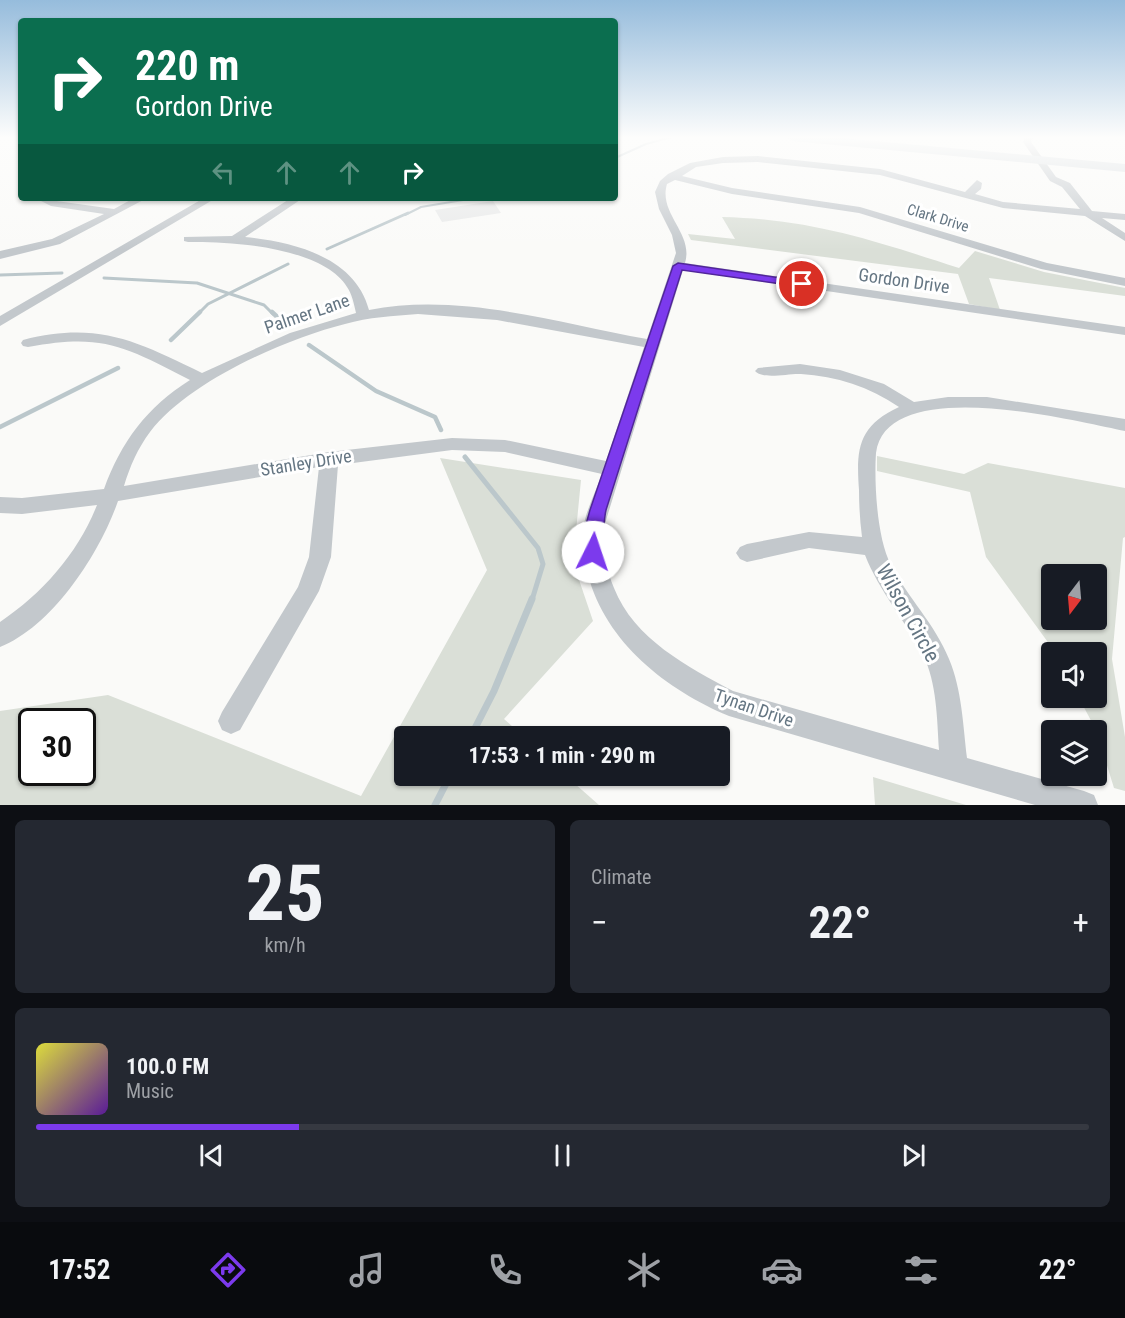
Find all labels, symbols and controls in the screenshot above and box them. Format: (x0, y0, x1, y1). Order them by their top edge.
text: 220 m (135, 41, 240, 90)
icon: right (36, 42, 114, 120)
text: Gordon Drive (135, 91, 273, 123)
icon: left (207, 156, 240, 189)
icon: ahead (270, 156, 303, 189)
icon: ahead (333, 156, 366, 189)
icon: right (396, 156, 429, 189)
street label: Clark Drive (905, 200, 971, 236)
pin (776, 258, 827, 309)
street label: Gordon Drive (857, 264, 951, 297)
icon: arrive (785, 267, 818, 300)
street label: Palmer Lane (262, 289, 352, 338)
street label: Stanley Drive (259, 445, 353, 480)
position arrow (561, 520, 625, 584)
street label: Wilson Circle (871, 560, 945, 666)
north arrow (1041, 564, 1107, 630)
map controls (1041, 564, 1107, 786)
button: sound (1041, 642, 1107, 708)
street label: Tynan Drive (712, 684, 797, 731)
speed limit sign: 30 (18, 708, 96, 786)
button: layers (1041, 720, 1107, 786)
text: 17:53 · 1 min · 290 m (469, 743, 655, 768)
text: 25 (246, 848, 324, 939)
text: Climate (591, 865, 651, 889)
text: 22° (809, 896, 872, 949)
text: − (591, 903, 608, 942)
text: + (1073, 903, 1089, 942)
text: km/h (264, 933, 306, 957)
text: 100.0 FM (126, 1054, 209, 1079)
text: Music (126, 1079, 174, 1103)
icon: previous (195, 1139, 228, 1172)
icon: pause (546, 1139, 579, 1172)
icon: next (897, 1139, 930, 1172)
icon: directions (207, 1249, 249, 1291)
icon: music (346, 1249, 388, 1291)
icon: phone (484, 1249, 526, 1291)
icon: climate (623, 1249, 665, 1291)
icon: car (761, 1249, 803, 1291)
icon: filters (900, 1249, 942, 1291)
text: 17:52 (48, 1254, 110, 1286)
text: 22° (1039, 1254, 1077, 1286)

